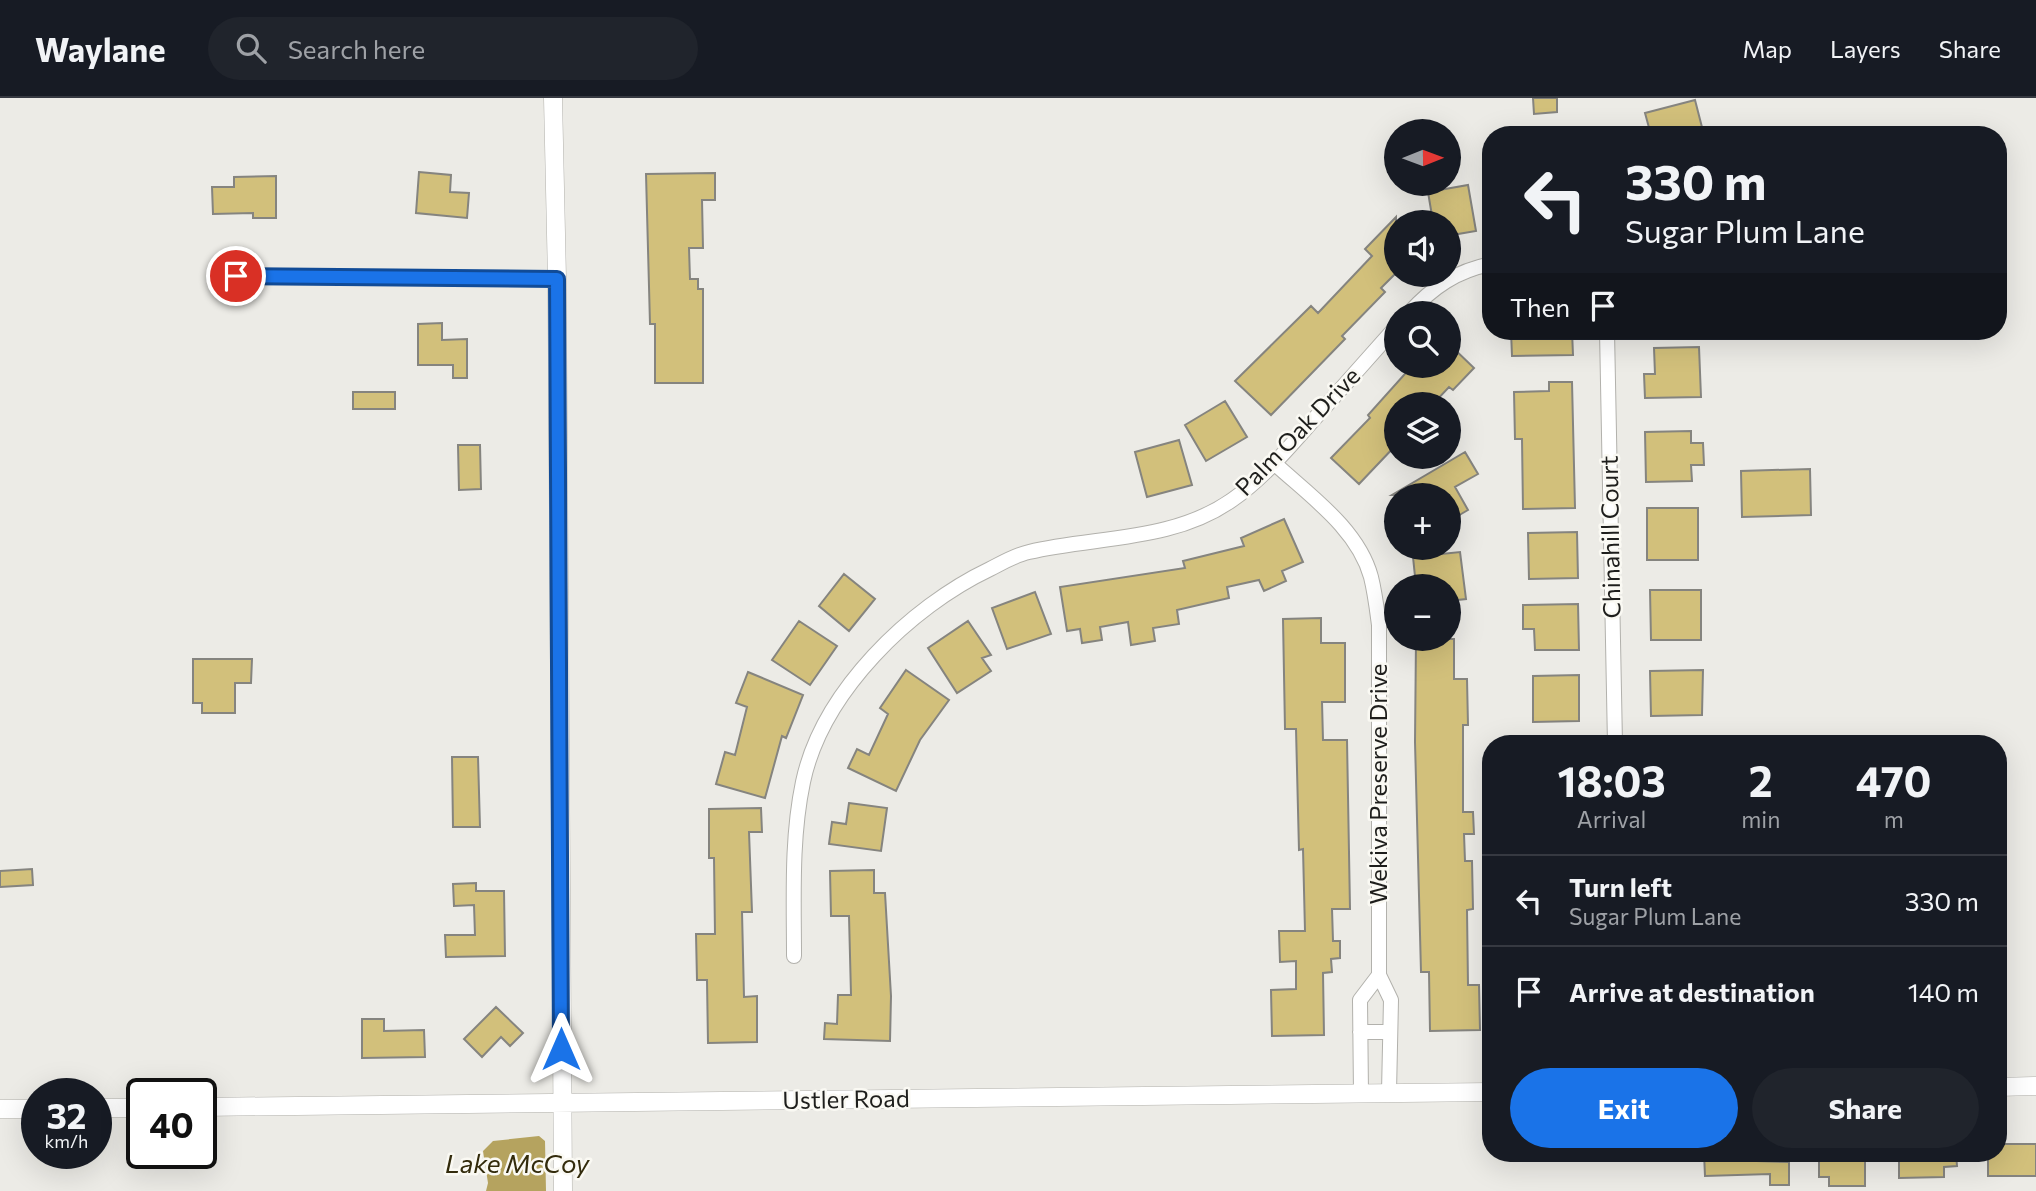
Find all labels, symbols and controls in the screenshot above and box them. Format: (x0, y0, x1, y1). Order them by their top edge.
search box (208, 17, 698, 80)
text: Waylane (35, 28, 166, 69)
icon: search (232, 29, 270, 67)
text: Search here (288, 33, 425, 64)
text: Map (1743, 34, 1792, 63)
text: Layers (1830, 34, 1901, 63)
text: Share (1939, 34, 2001, 63)
north arrow (1384, 119, 1461, 196)
map controls (1384, 119, 1461, 651)
text: 330 m (1625, 150, 1766, 210)
icon: left (1510, 154, 1601, 245)
button: sound (1384, 210, 1461, 287)
text: Sugar Plum Lane (1625, 210, 1865, 250)
pin (206, 246, 266, 306)
icon: arrive (217, 257, 255, 295)
icon: arrive (1584, 287, 1622, 325)
text: Then (1510, 291, 1570, 322)
button: search (1384, 301, 1461, 378)
street label: Palm Oak Drive (1228, 361, 1365, 501)
button: layers (1384, 392, 1461, 469)
street label: Chinahill Court (1594, 455, 1625, 619)
button: + (1384, 483, 1461, 560)
button: − (1384, 574, 1461, 651)
street label: Wekiva Preserve Drive (1363, 663, 1392, 905)
text: 18:03 (1557, 754, 1666, 806)
text: 2 (1749, 754, 1773, 806)
text: 470 (1856, 754, 1932, 806)
text: Arrival (1577, 805, 1646, 833)
text: min (1741, 805, 1780, 833)
text: m (1884, 805, 1904, 833)
text: Turn left (1569, 871, 1672, 902)
icon: left (1510, 882, 1548, 920)
text: 330 m (1905, 885, 1979, 916)
text: Sugar Plum Lane (1569, 902, 1741, 930)
icon: arrive (1510, 973, 1548, 1011)
text: Arrive at destination (1569, 976, 1815, 1007)
text: 140 m (1908, 976, 1979, 1007)
position arrow (524, 1012, 598, 1086)
button: Exit (1510, 1068, 1738, 1148)
button: Share (1752, 1068, 1979, 1148)
speed limit sign: 40 (126, 1078, 217, 1169)
street label: Ustler Road (782, 1083, 910, 1114)
text: 32 (46, 1093, 87, 1136)
text: km/h (45, 1130, 88, 1152)
water label: Lake McCoy (445, 1147, 591, 1178)

